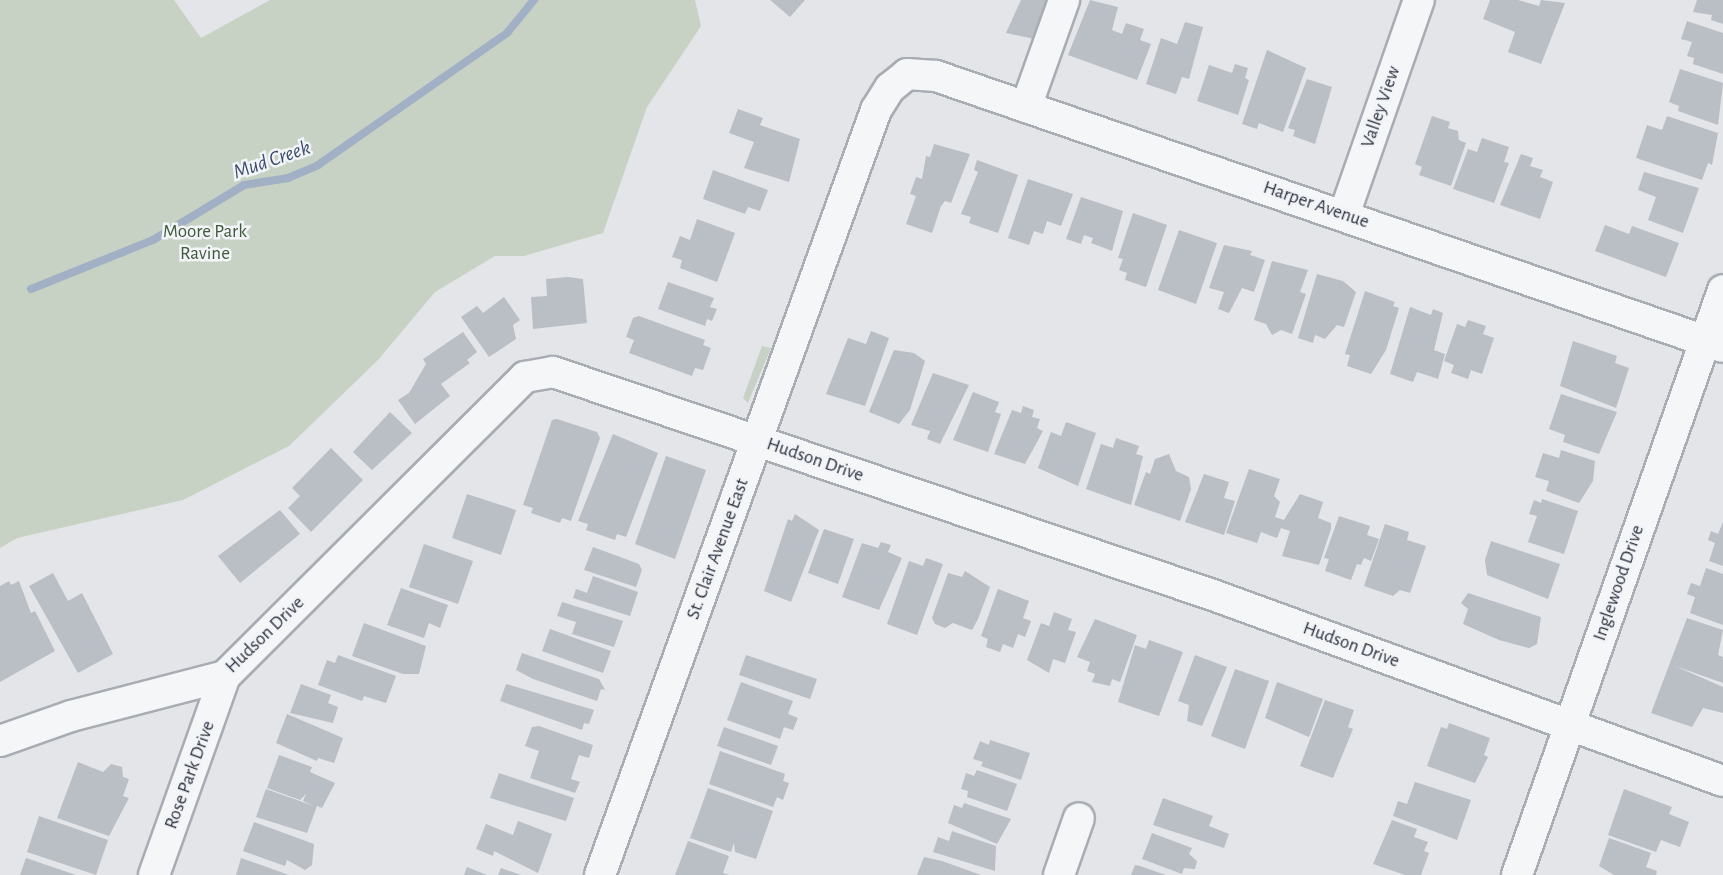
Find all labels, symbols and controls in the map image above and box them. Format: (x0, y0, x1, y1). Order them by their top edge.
street label: Valley View (1356, 63, 1406, 151)
water label: Mud Creek (230, 135, 314, 185)
street label: Harper Avenue (1260, 176, 1372, 234)
park label: Moore Park Ravine (163, 221, 247, 265)
street label: Hudson Drive (764, 433, 866, 487)
street label: St. Clair Avenue East (682, 475, 754, 623)
street label: Inglewood Drive (1589, 522, 1649, 644)
street label: Hudson Drive (221, 592, 309, 678)
street label: Hudson Drive (1300, 617, 1402, 673)
street label: Rose Park Drive (160, 718, 220, 832)

